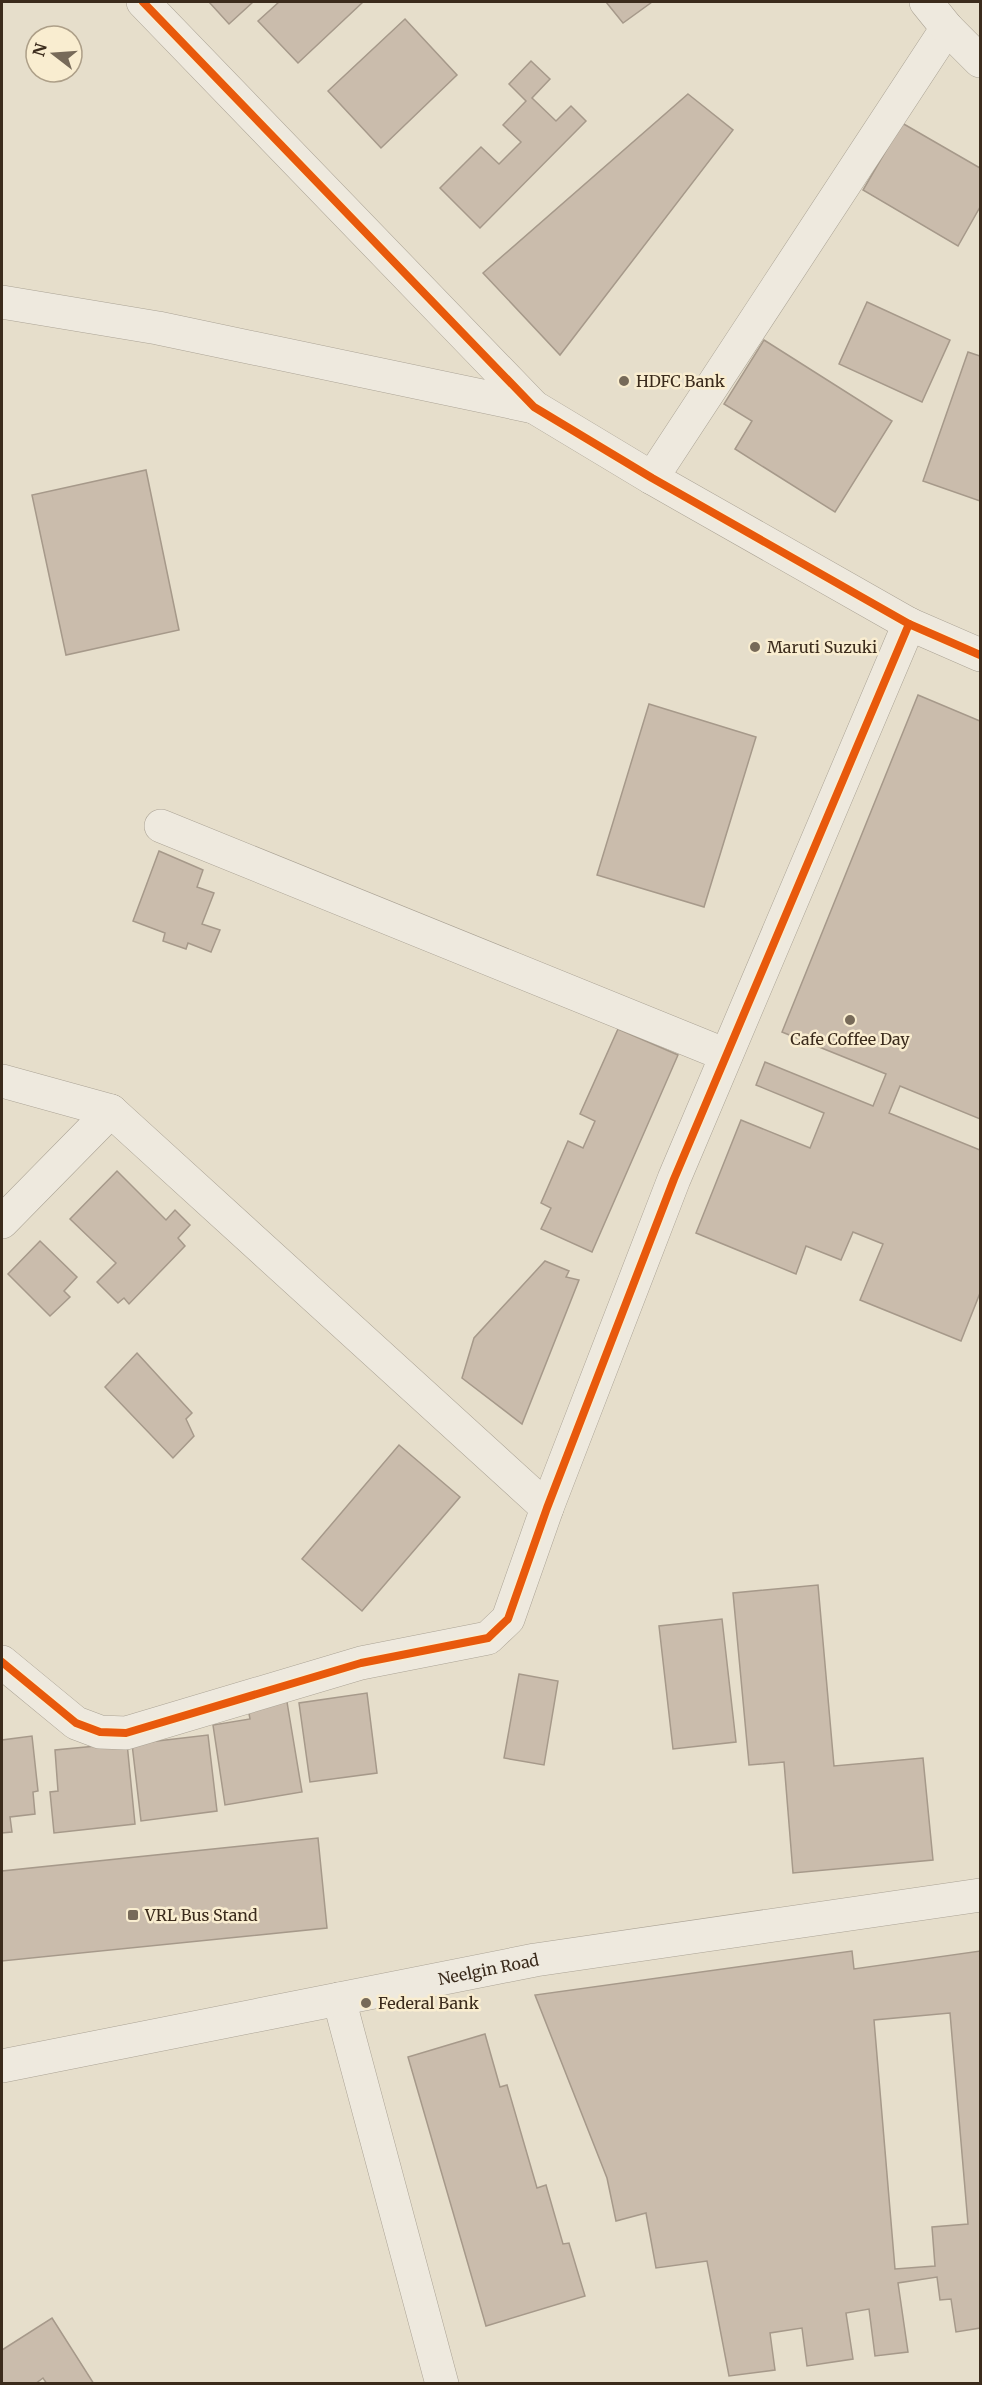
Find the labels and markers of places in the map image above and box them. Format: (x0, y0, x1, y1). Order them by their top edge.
place label: HDFC Bank (636, 371, 726, 391)
marker: HDFC Bank (617, 374, 631, 388)
place label: Maruti Suzuki (767, 637, 877, 657)
marker: Maruti Suzuki (748, 640, 762, 654)
marker: Cafe Coffee Day (843, 1013, 857, 1027)
place label: Cafe Coffee Day (790, 1029, 910, 1049)
place label: VRL Bus Stand (144, 1905, 258, 1925)
marker: VRL Bus Stand (126, 1908, 140, 1922)
place label: Federal Bank (378, 1993, 480, 2013)
marker: Federal Bank (359, 1996, 373, 2010)

